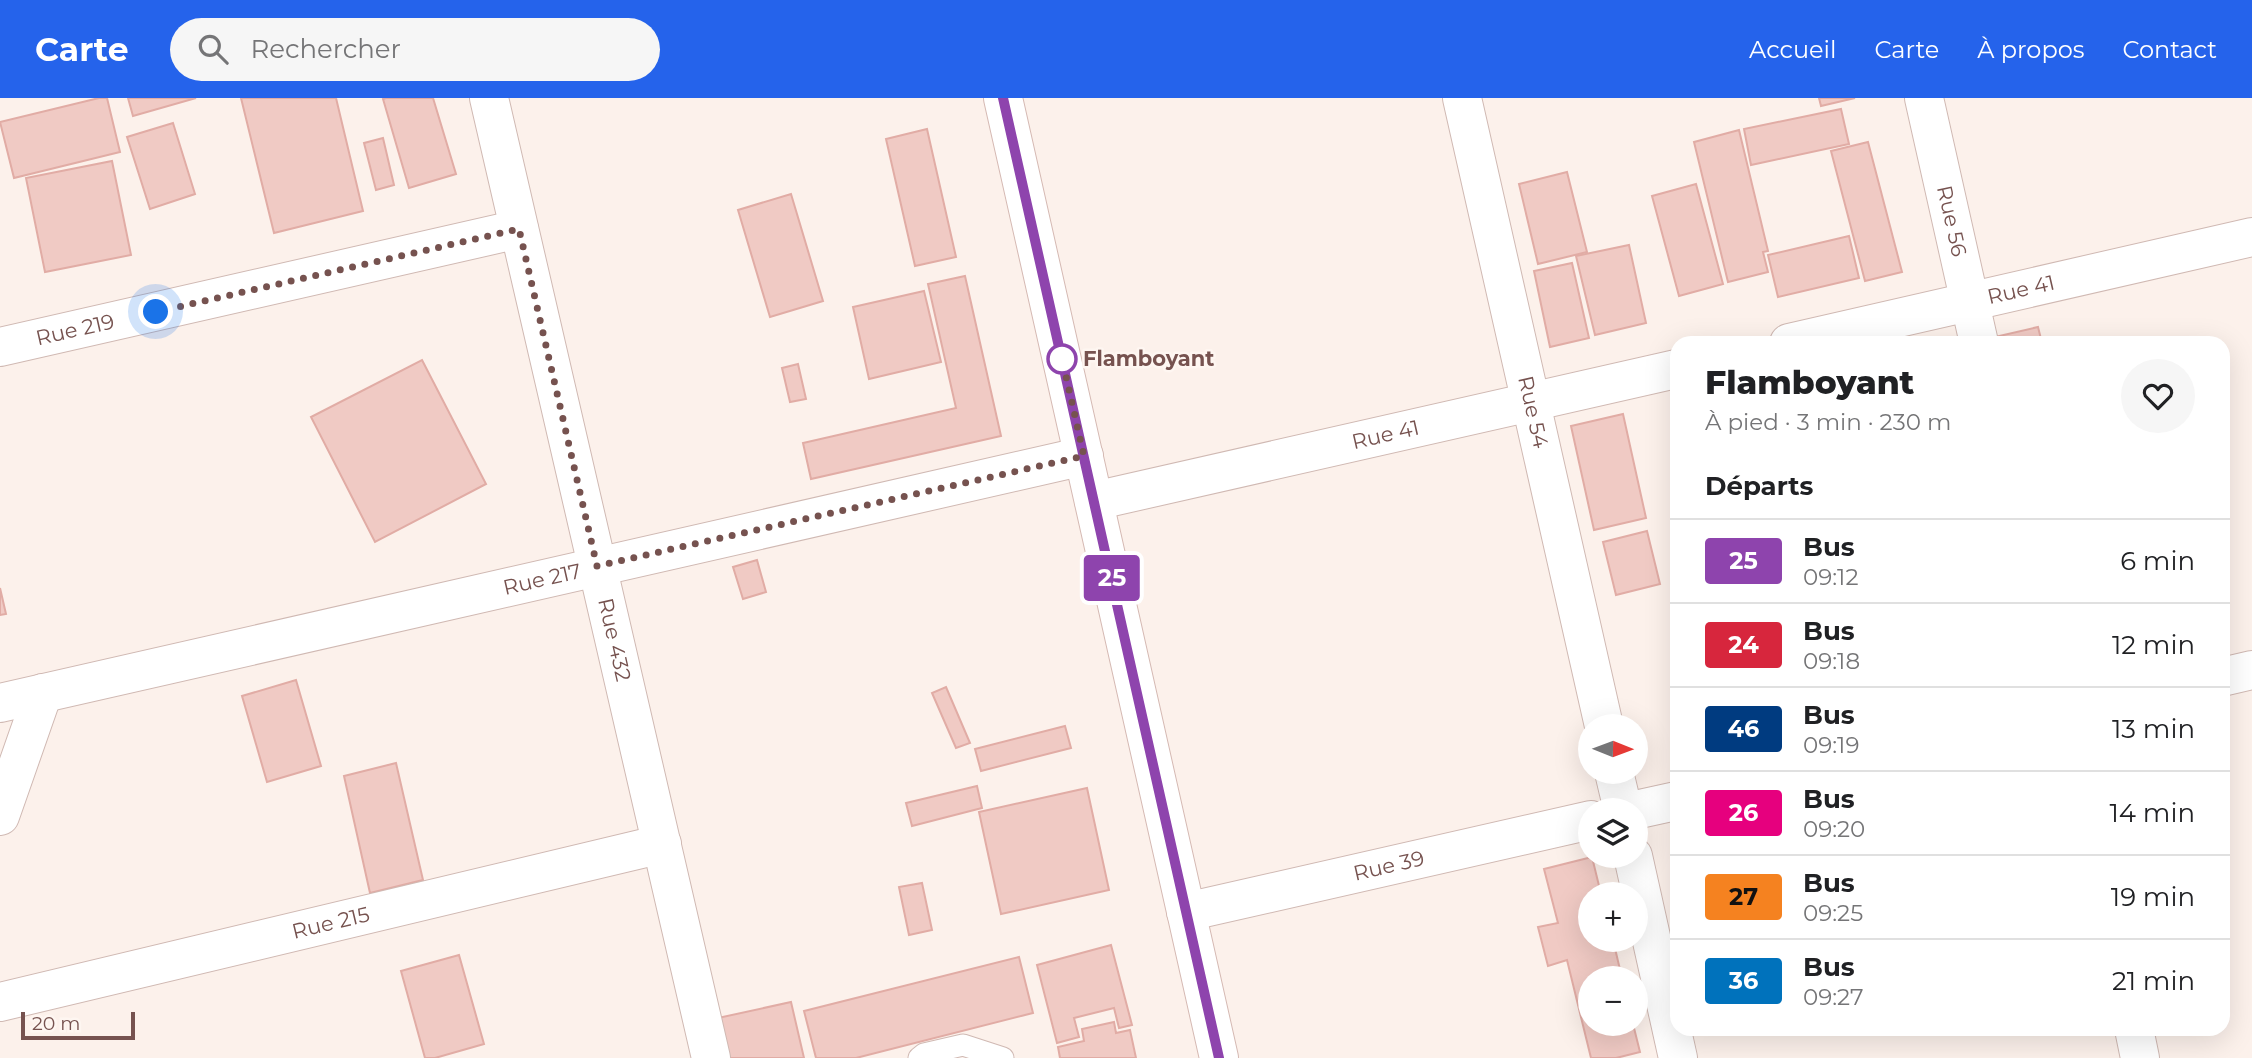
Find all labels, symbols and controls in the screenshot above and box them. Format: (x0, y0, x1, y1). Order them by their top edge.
search box (170, 18, 660, 81)
text: Carte (35, 29, 128, 69)
icon: search (194, 30, 232, 68)
text: Rechercher (250, 33, 401, 65)
text: Accueil (1749, 35, 1836, 64)
text: Carte (1874, 35, 1939, 64)
text: À propos (1977, 35, 2084, 64)
text: Contact (2122, 35, 2217, 64)
street label: Rue 56 (1932, 183, 1972, 259)
street label: Rue 41 (1985, 270, 2057, 309)
your location (138, 294, 173, 329)
street label: Rue 219 (33, 308, 117, 350)
marker: Flamboyant (1047, 344, 1077, 374)
place label: Flamboyant (1083, 346, 1214, 371)
button: heart (2121, 359, 2195, 433)
text: Flamboyant (1705, 362, 1914, 402)
street label: Rue 54 (1513, 373, 1554, 451)
text: À pied · 3 min · 230 m (1705, 408, 1951, 436)
street label: Rue 41 (1349, 415, 1422, 454)
text: Départs (1705, 470, 1813, 502)
text: Bus (1803, 531, 1855, 563)
text: 6 min (2120, 545, 2195, 577)
text: 25 (1729, 546, 1758, 575)
line badge: 25 (1080, 555, 1144, 601)
street label: Rue 217 (500, 558, 583, 600)
text: 25 (1098, 563, 1126, 592)
text: 09:12 (1803, 563, 1858, 591)
street label: Rue 432 (593, 595, 636, 684)
text: Bus (1803, 615, 1855, 647)
text: 12 min (2112, 629, 2195, 661)
text: 24 (1728, 630, 1759, 659)
text: 09:18 (1803, 647, 1860, 675)
text: Bus (1803, 699, 1855, 731)
text: 13 min (2112, 713, 2195, 745)
north arrow (1578, 714, 1648, 784)
map controls (1578, 714, 1648, 1036)
text: 46 (1728, 714, 1759, 743)
text: 09:19 (1803, 731, 1859, 759)
text: Bus (1803, 783, 1855, 815)
text: 14 min (2109, 797, 2195, 829)
button: layers (1578, 798, 1648, 868)
text: 26 (1729, 798, 1758, 827)
text: 09:20 (1803, 815, 1865, 843)
street label: Rue 39 (1351, 845, 1427, 886)
text: Bus (1803, 867, 1855, 899)
text: 19 min (2111, 881, 2195, 913)
button: + (1578, 882, 1648, 952)
text: 27 (1729, 882, 1758, 911)
text: 09:25 (1803, 899, 1863, 927)
street label: Rue 215 (289, 901, 372, 944)
text: Bus (1803, 951, 1855, 983)
text: 21 min (2112, 965, 2195, 997)
button: − (1578, 966, 1648, 1036)
text: 36 (1729, 966, 1758, 995)
text: 09:27 (1803, 983, 1864, 1011)
scale bar (21, 1009, 135, 1041)
text: 20 m (32, 1012, 80, 1035)

